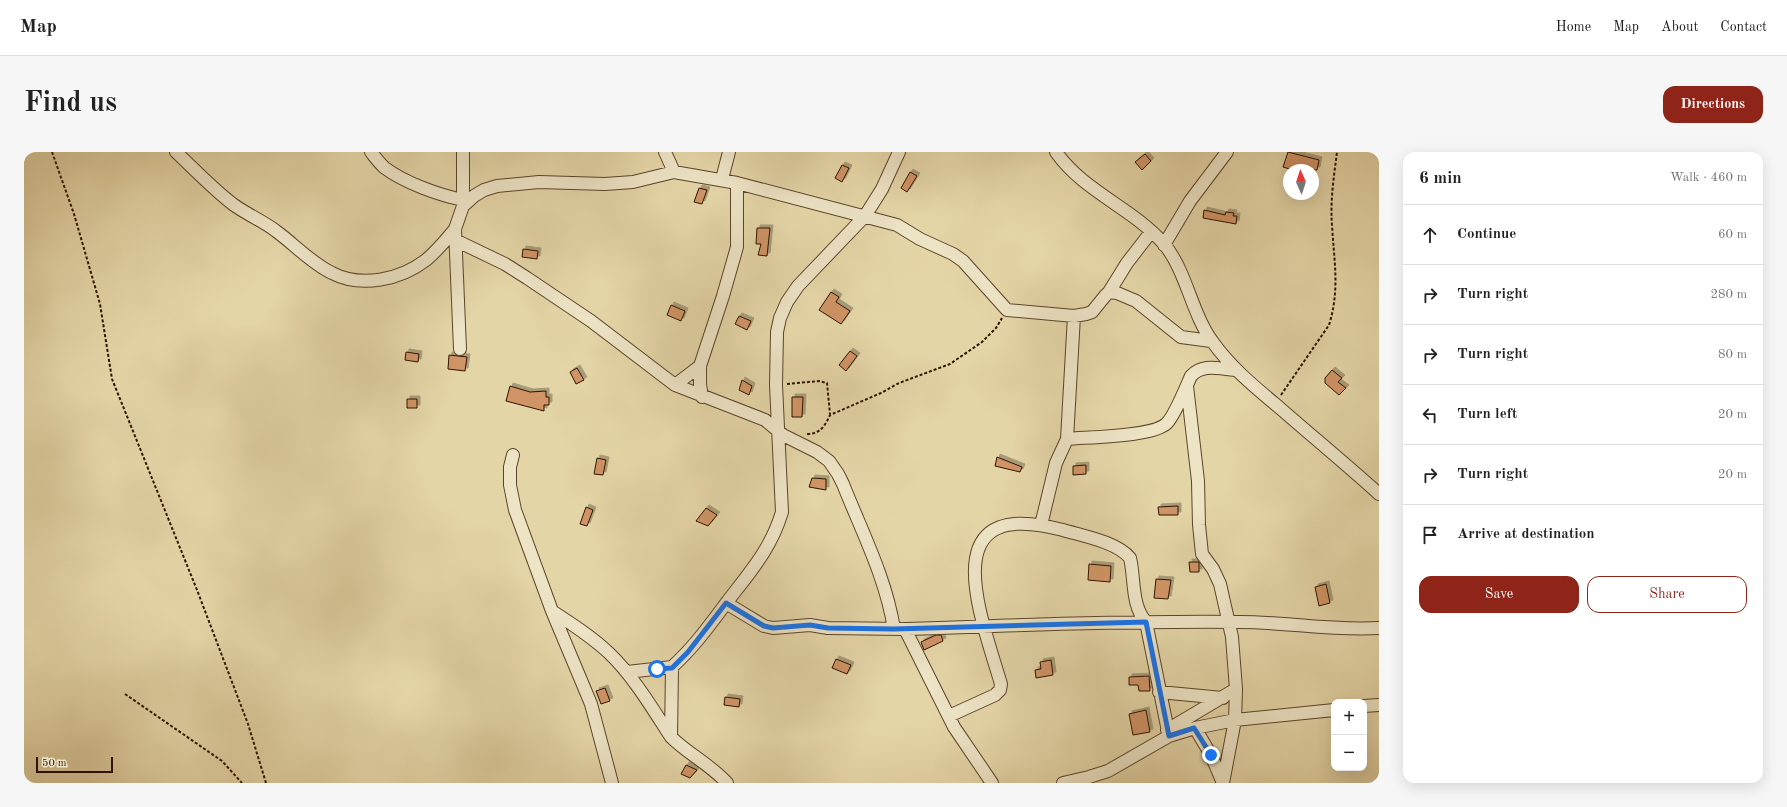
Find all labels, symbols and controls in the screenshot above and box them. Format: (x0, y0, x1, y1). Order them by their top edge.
text: Map (20, 18, 57, 37)
text: Home (1556, 20, 1591, 34)
text: Map (1613, 20, 1639, 34)
text: About (1661, 20, 1698, 34)
text: Contact (1720, 20, 1767, 34)
button: Directions (1663, 86, 1763, 123)
text: Find us (24, 90, 117, 118)
north arrow (1283, 164, 1319, 200)
text: 6 min (1419, 170, 1462, 187)
text: Walk · 460 m (1670, 171, 1747, 184)
icon: ahead (1419, 224, 1441, 246)
text: Continue (1457, 227, 1516, 242)
text: 60 m (1718, 228, 1747, 241)
icon: right (1419, 284, 1441, 306)
text: Turn right (1457, 287, 1528, 302)
text: 280 m (1710, 288, 1747, 301)
icon: right (1419, 344, 1441, 366)
text: Turn right (1457, 347, 1528, 362)
text: 80 m (1718, 348, 1747, 361)
icon: left (1419, 404, 1441, 426)
text: Turn left (1457, 407, 1517, 422)
text: 20 m (1718, 408, 1747, 421)
icon: right (1419, 464, 1441, 486)
text: Turn right (1457, 467, 1528, 482)
text: 20 m (1718, 468, 1747, 481)
icon: arrive (1419, 524, 1441, 546)
text: Arrive at destination (1457, 527, 1595, 542)
button: Save (1419, 576, 1579, 613)
button: Share (1587, 576, 1747, 613)
route start (648, 660, 666, 678)
map controls (1331, 699, 1367, 771)
button: + (1331, 699, 1367, 735)
button: − (1331, 735, 1367, 771)
route end (1202, 746, 1220, 764)
scale bar (36, 755, 113, 774)
text: 50 m (42, 758, 67, 769)

